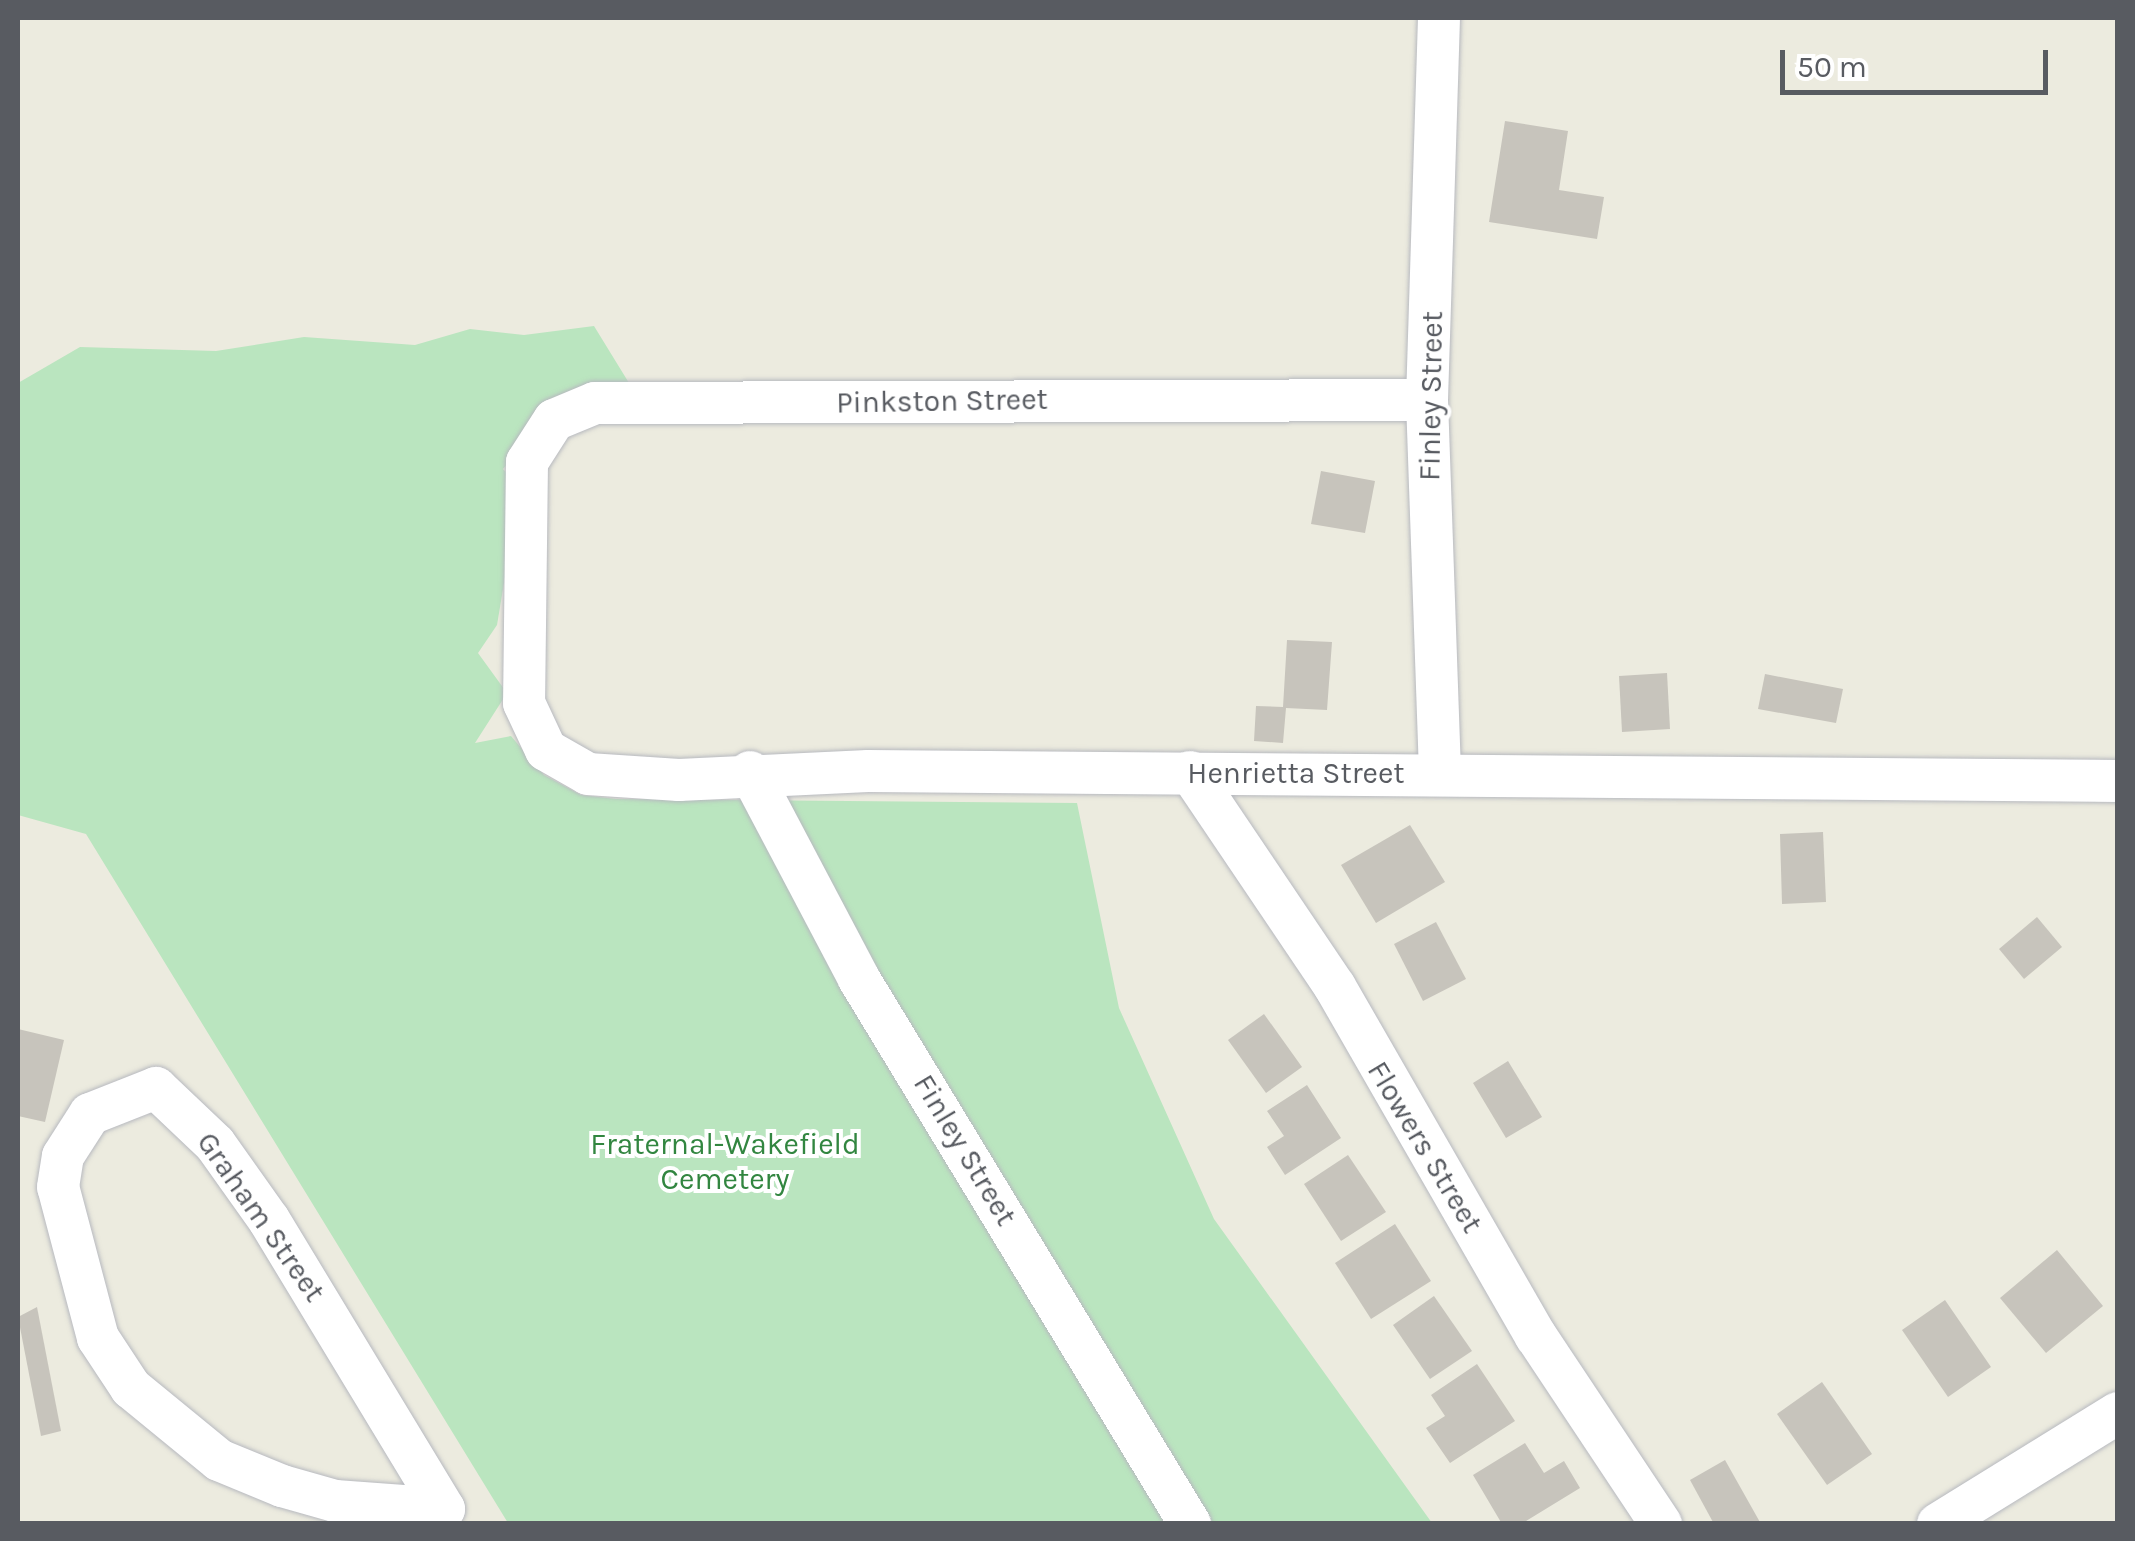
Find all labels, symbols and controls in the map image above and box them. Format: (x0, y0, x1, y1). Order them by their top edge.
scale bar (1785, 30, 2052, 92)
text: 50 m (1797, 49, 1867, 85)
street label: Finley Street (1412, 311, 1450, 481)
street label: Pinkston Street (836, 381, 1048, 421)
street label: Henrietta Street (1187, 755, 1405, 791)
street label: Flowers Street (1360, 1055, 1490, 1239)
street label: Finley Street (906, 1068, 1024, 1232)
street label: Graham Street (189, 1125, 333, 1309)
park label: Fraternal-Wakefield Cemetery (590, 1126, 860, 1196)

